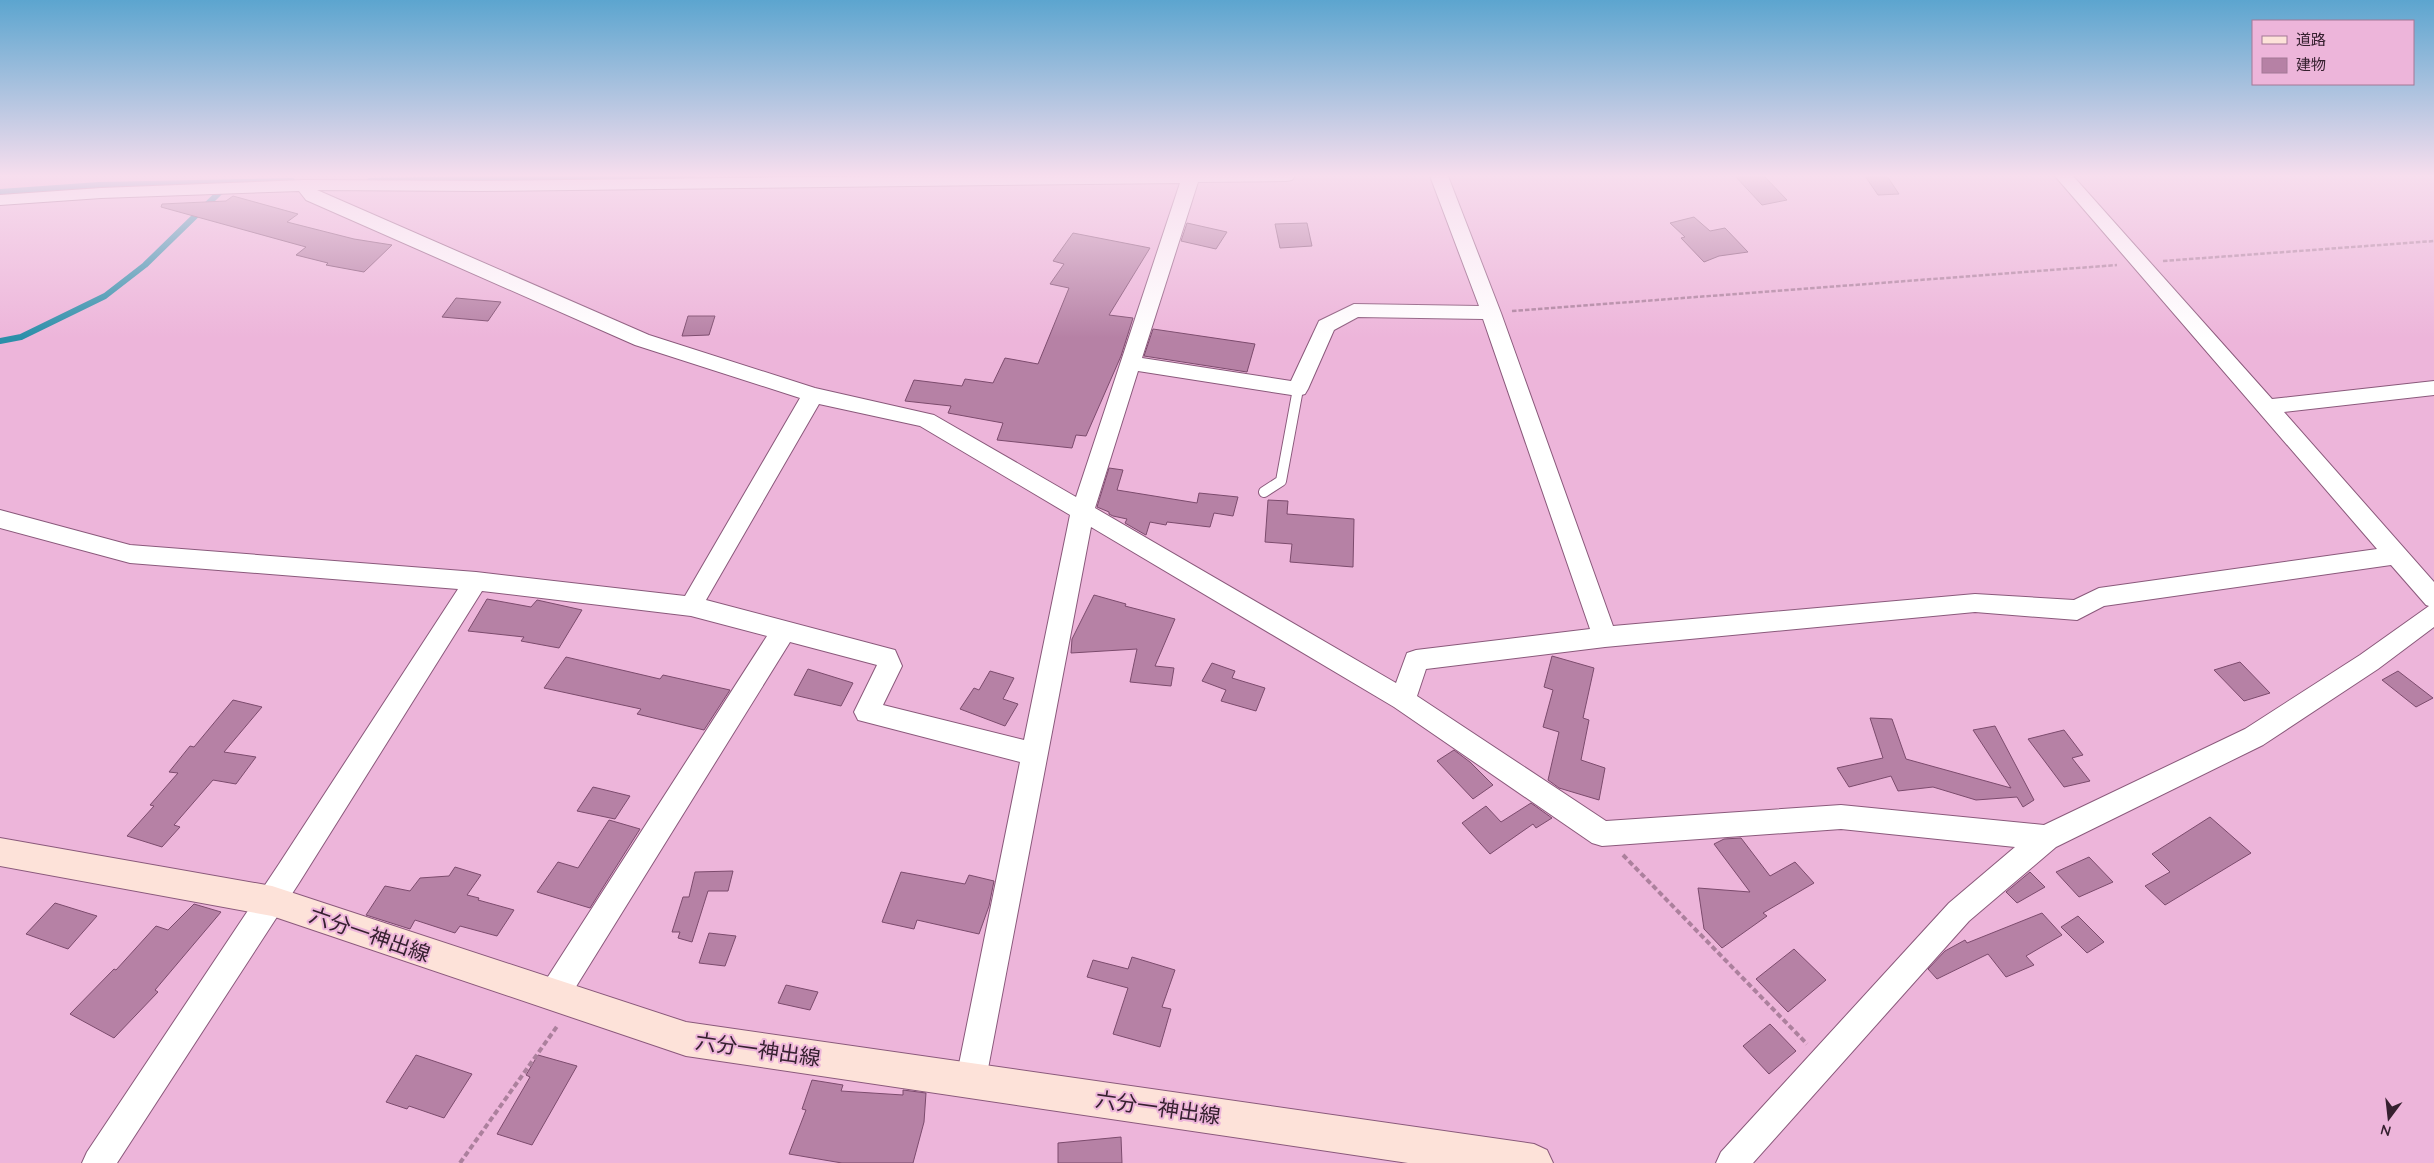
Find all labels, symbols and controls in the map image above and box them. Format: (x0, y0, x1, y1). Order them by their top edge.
legend (2252, 20, 2414, 85)
text: 道路 (2296, 30, 2326, 49)
text: 建物 (2296, 55, 2326, 74)
street label: 六分一神出線 (306, 901, 434, 967)
street label: 六分一神出線 (694, 1027, 822, 1071)
street label: 六分一神出線 (1094, 1085, 1222, 1129)
north arrow (2364, 1093, 2414, 1143)
text: N (2378, 1121, 2393, 1141)

